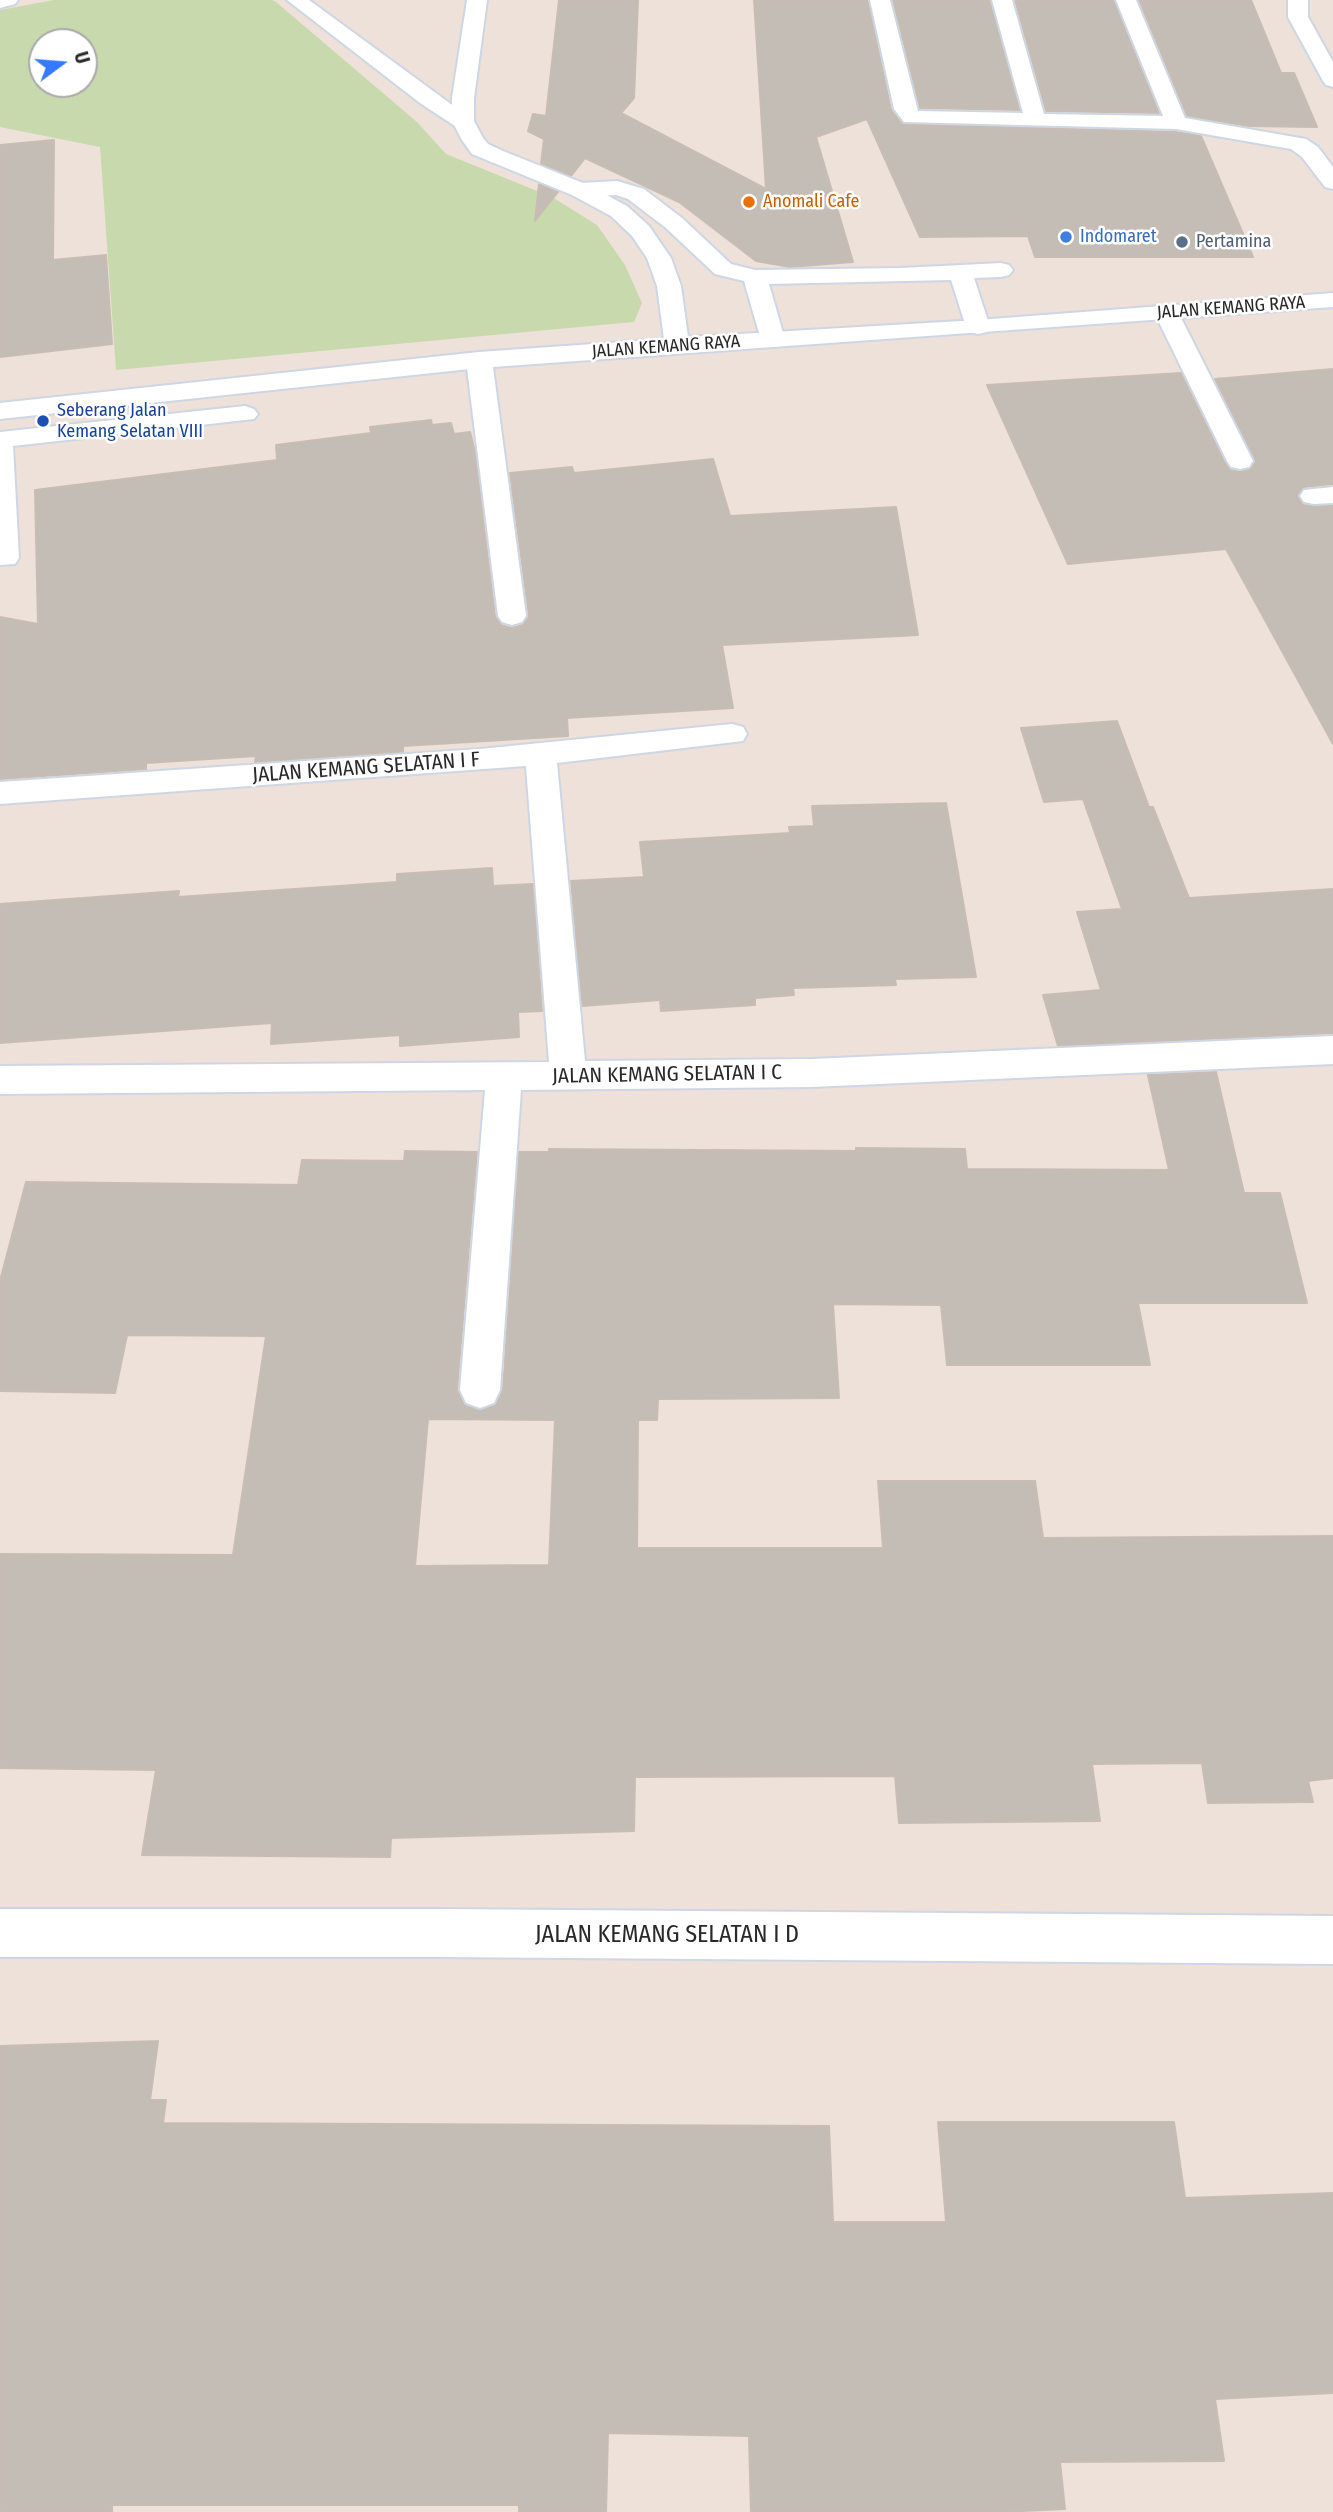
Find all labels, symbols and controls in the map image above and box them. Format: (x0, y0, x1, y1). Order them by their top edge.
north arrow (28, 28, 98, 98)
text: U (69, 49, 94, 66)
place label: Anomali Cafe (763, 191, 859, 213)
marker: Anomali Cafe (741, 194, 757, 210)
place label: Indomaret (1080, 226, 1157, 248)
marker: Indomaret (1058, 229, 1074, 245)
place label: Pertamina (1196, 231, 1271, 253)
marker: Pertamina (1174, 234, 1190, 250)
street label: JALAN KEMANG RAYA (1156, 292, 1306, 324)
street label: JALAN KEMANG RAYA (591, 331, 741, 363)
place label: Seberang Jalan Kemang Selatan VIII (57, 400, 203, 442)
marker: Seberang Jalan Kemang Selatan VIII (35, 413, 51, 429)
street label: JALAN KEMANG SELATAN I F (251, 747, 481, 789)
street label: JALAN KEMANG SELATAN I C (552, 1060, 782, 1090)
street label: JALAN KEMANG SELATAN I D (535, 1921, 799, 1949)

